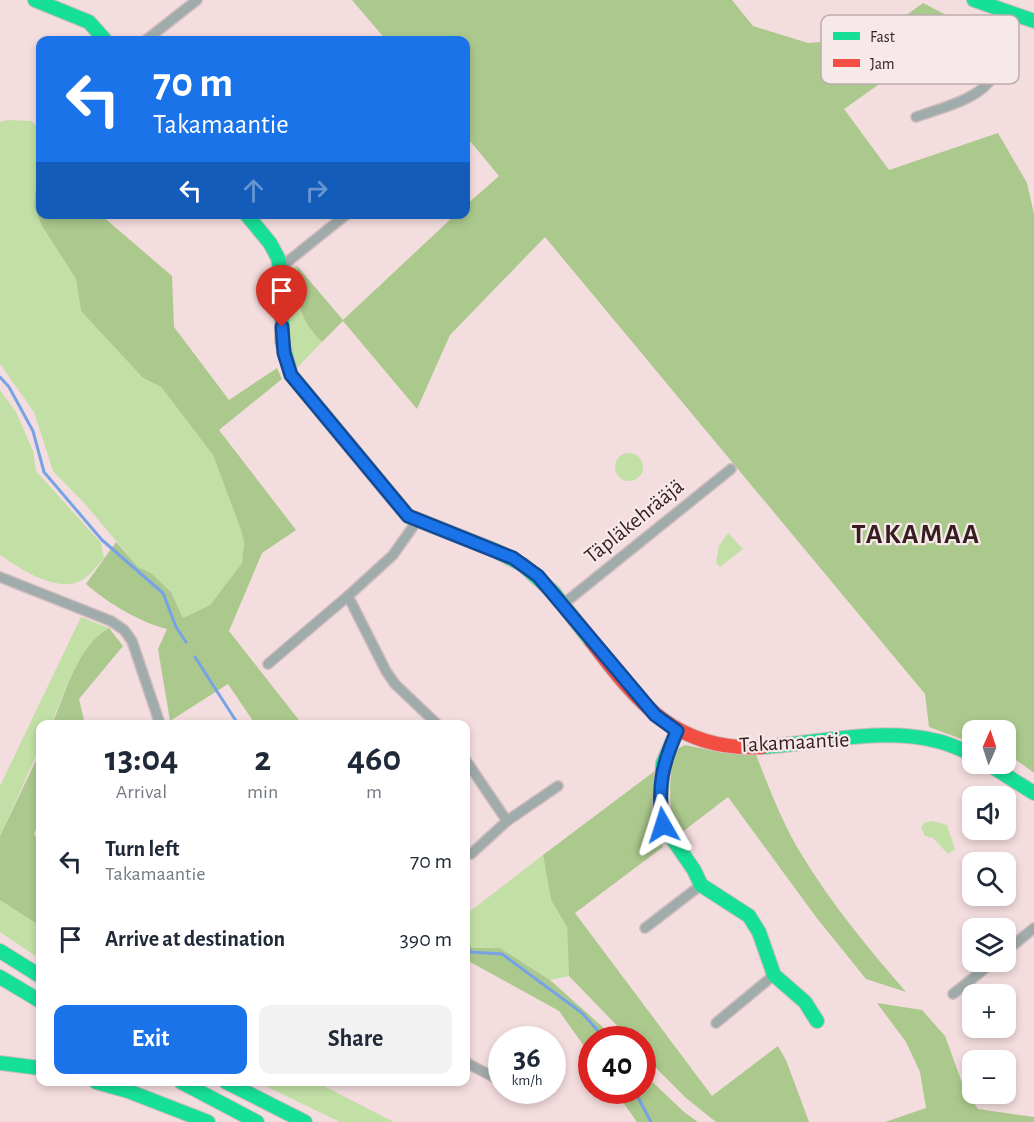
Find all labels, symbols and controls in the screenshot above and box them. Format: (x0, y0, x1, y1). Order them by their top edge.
legend (821, 15, 1019, 84)
text: Fast (870, 29, 895, 45)
text: Jam (870, 56, 895, 72)
icon: left (54, 60, 132, 138)
text: 70 m (153, 62, 233, 104)
text: Takamaantie (153, 111, 289, 138)
icon: left (174, 174, 207, 207)
icon: ahead (237, 174, 270, 207)
icon: right (300, 174, 333, 207)
pin (256, 265, 307, 327)
icon: arrive (265, 274, 298, 307)
street label: Täpläkehrääjä (580, 475, 688, 567)
district label: TAKAMAA (851, 521, 981, 549)
north arrow (962, 720, 1016, 774)
map controls (962, 720, 1016, 1104)
street label: Takamaantie (738, 728, 850, 756)
text: 13:04 (105, 741, 178, 777)
text: 2 (254, 741, 271, 777)
text: 460 (347, 741, 401, 777)
text: Arrival (116, 782, 167, 802)
text: min (247, 782, 278, 802)
text: m (366, 782, 382, 802)
button: sound (962, 786, 1016, 840)
position arrow (631, 793, 695, 857)
text: Turn left (105, 838, 179, 860)
icon: left (54, 845, 87, 878)
text: 70 m (410, 850, 452, 872)
button: search (962, 852, 1016, 906)
text: Takamaantie (105, 864, 206, 884)
button: layers (962, 918, 1016, 972)
icon: arrive (54, 923, 87, 956)
text: Arrive at destination (105, 928, 285, 950)
text: 390 m (400, 928, 452, 950)
button: + (962, 984, 1016, 1038)
button: Exit (54, 1005, 247, 1074)
button: Share (259, 1005, 452, 1074)
speed limit sign: 40 (578, 1026, 656, 1104)
text: 36 (513, 1043, 541, 1073)
button: − (962, 1050, 1016, 1104)
text: km/h (512, 1073, 542, 1088)

